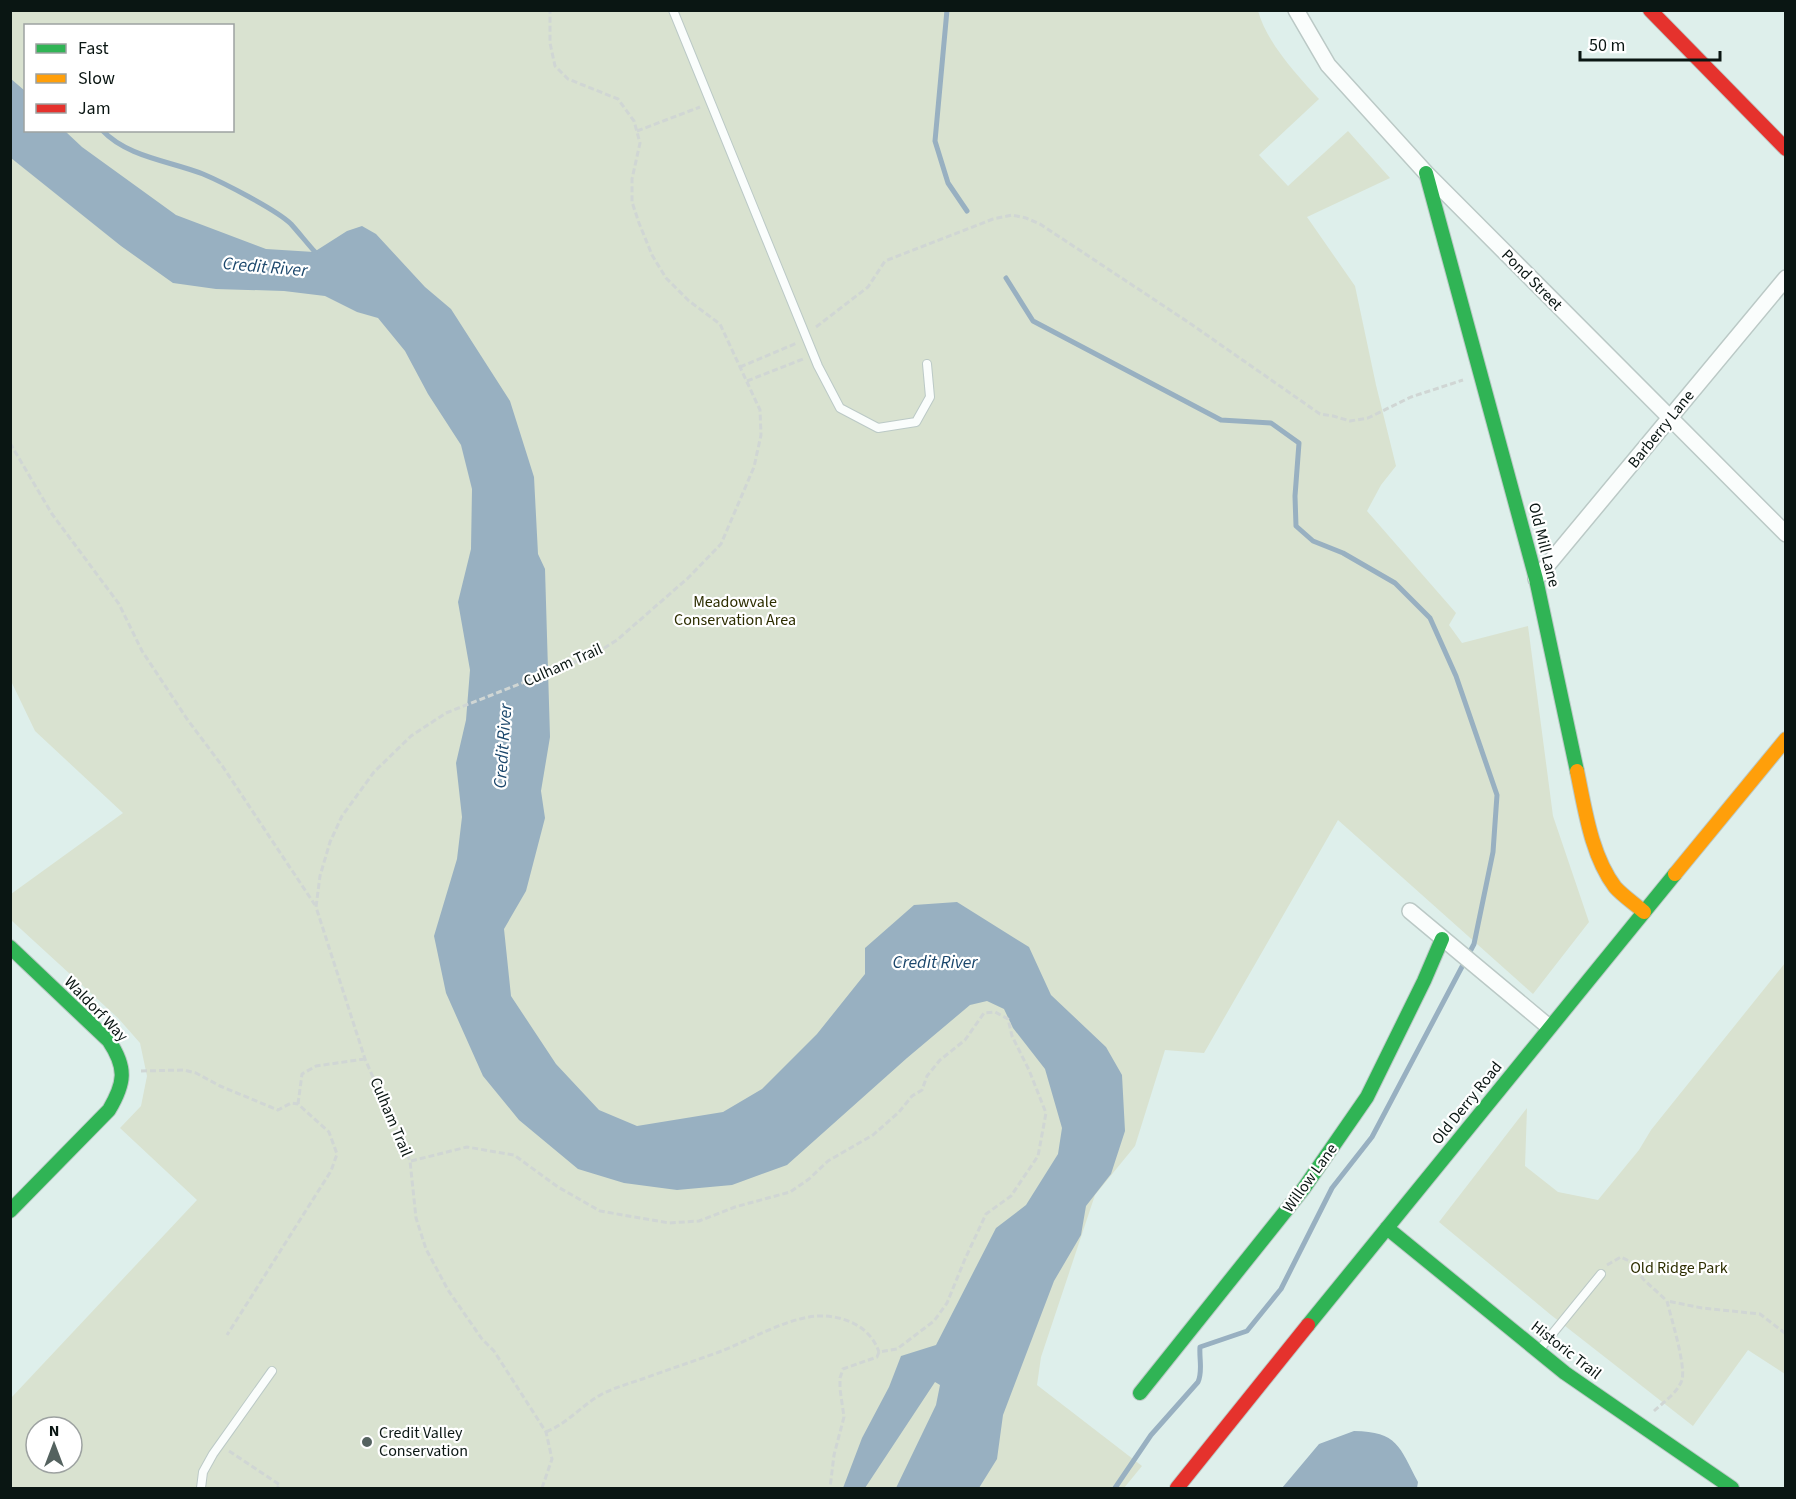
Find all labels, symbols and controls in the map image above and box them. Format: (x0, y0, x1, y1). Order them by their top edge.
legend (24, 24, 234, 132)
scale bar (1580, 24, 1720, 62)
text: 50 m (1589, 33, 1625, 58)
text: Fast (78, 36, 109, 61)
text: Slow (78, 66, 115, 91)
text: Jam (78, 96, 111, 121)
street label: Pond Street (1497, 245, 1568, 316)
water label: Credit River (222, 251, 309, 283)
street label: Barberry Lane (1623, 385, 1699, 473)
street label: Old Mill Lane (1523, 500, 1565, 590)
park label: Meadowvale Conservation Area (674, 591, 796, 631)
street label: Culham Trail (520, 638, 606, 692)
water label: Credit River (488, 702, 518, 789)
water label: Credit River (893, 950, 978, 975)
street label: Waldorf Way (59, 971, 133, 1047)
street label: Old Derry Road (1427, 1057, 1507, 1149)
street label: Culham Trail (364, 1074, 418, 1160)
street label: Willow Lane (1277, 1139, 1343, 1217)
park label: Old Ridge Park (1630, 1257, 1728, 1279)
street label: Historic Trail (1526, 1316, 1606, 1384)
north arrow (24, 1415, 84, 1475)
text: N (49, 1420, 59, 1442)
place label: Credit Valley Conservation (379, 1422, 468, 1462)
marker: Credit Valley Conservation (360, 1435, 374, 1449)

